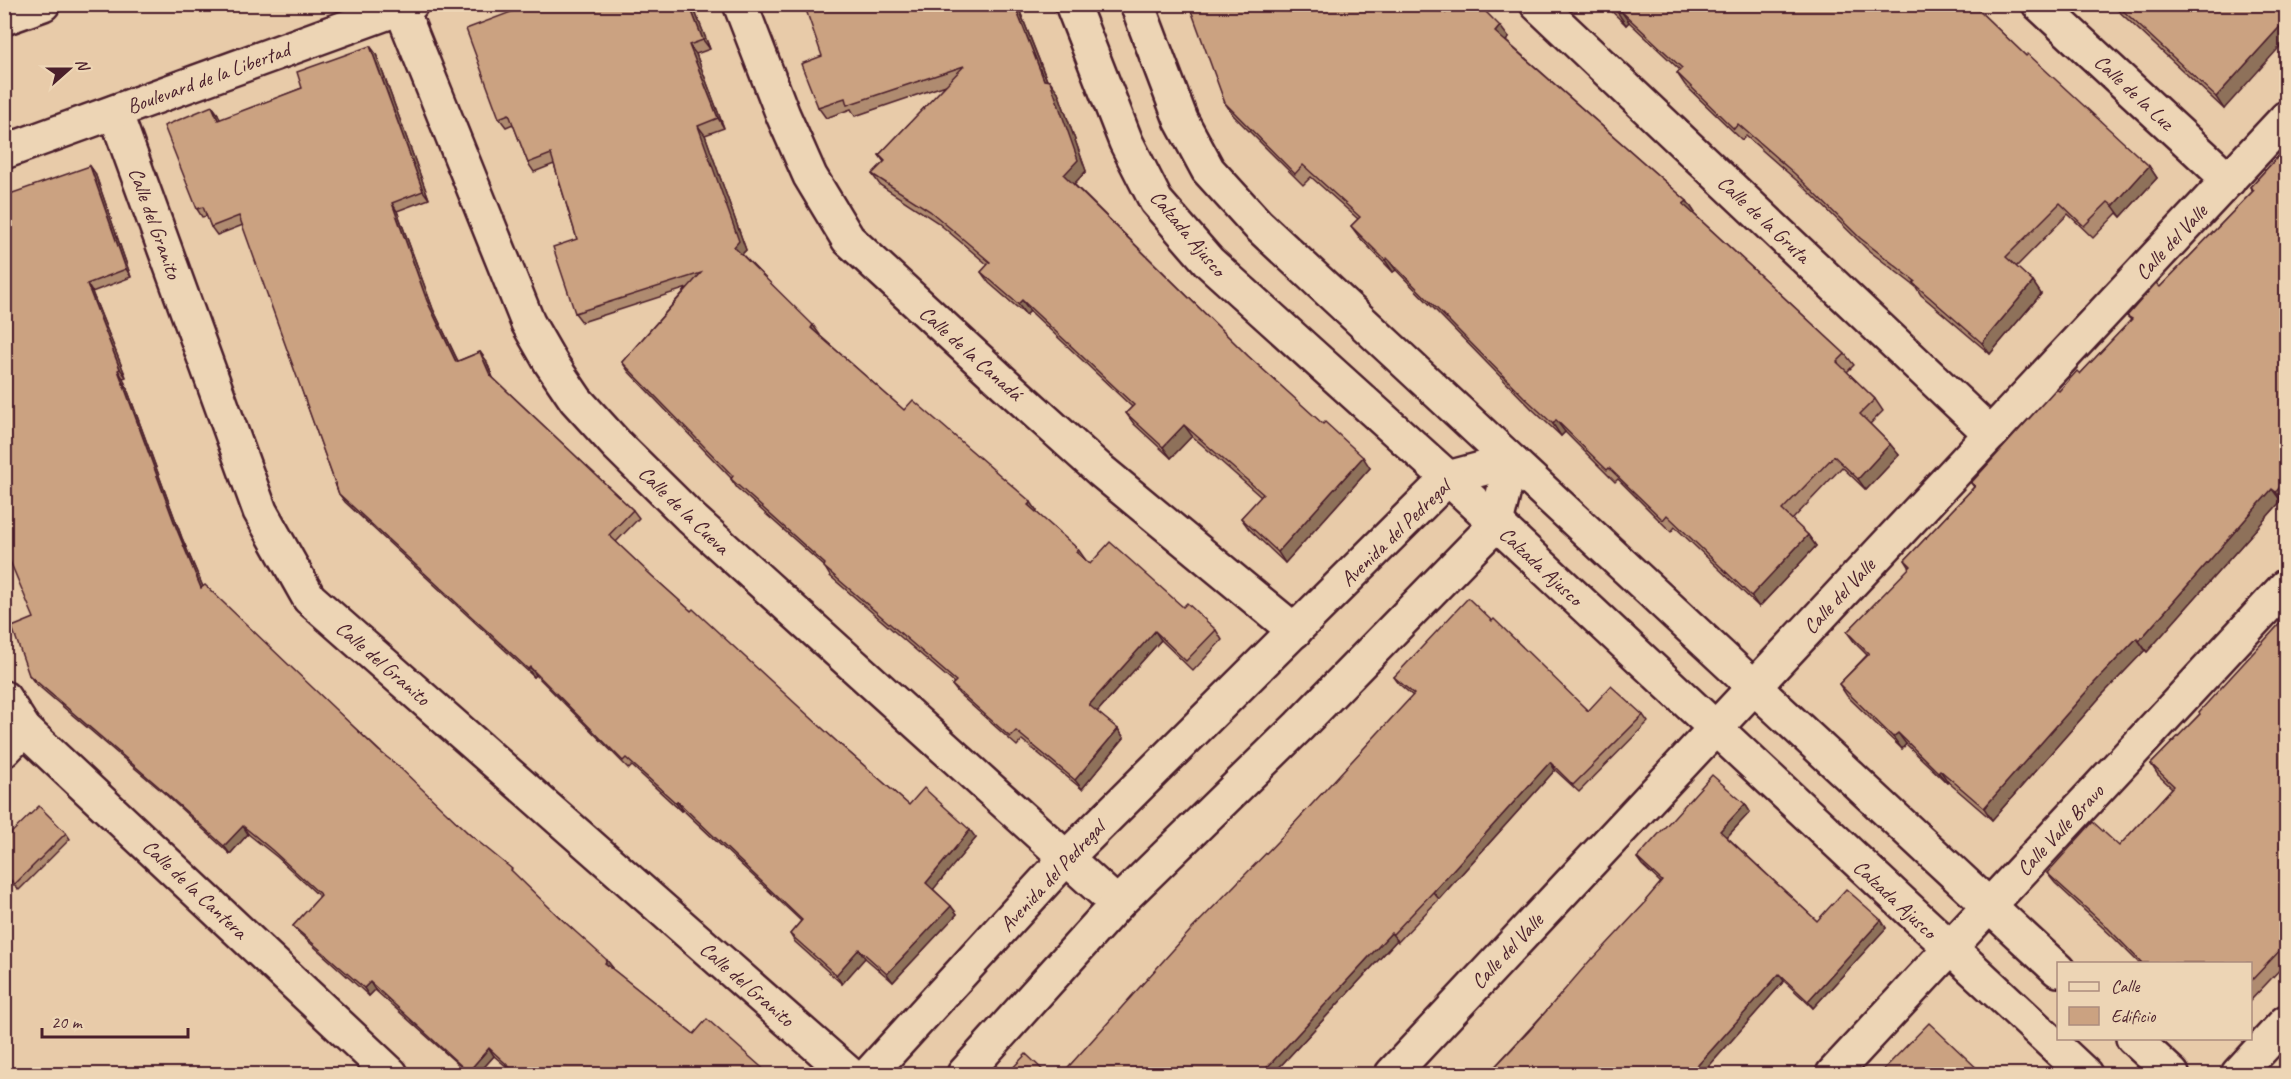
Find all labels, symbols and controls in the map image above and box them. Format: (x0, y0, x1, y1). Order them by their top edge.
street label: Boulevard de la Libertad (123, 35, 296, 120)
north arrow (39, 39, 99, 99)
street label: Calle de la Luz (2089, 49, 2181, 137)
text: N (71, 56, 94, 75)
street label: Calle del Granito (123, 164, 188, 284)
street label: Calle de la Gruta (1712, 170, 1817, 270)
street label: Calzada Ajusco (1144, 185, 1233, 283)
street label: Calle del Valle (2129, 198, 2213, 285)
street label: Calle de la Canadá (914, 300, 1029, 407)
street label: Calle de la Cueva (633, 460, 736, 561)
street label: Avenida del Pedregal (1335, 472, 1458, 592)
street label: Calzada Ajusco (1494, 521, 1590, 613)
street label: Calle del Valle (1797, 552, 1881, 639)
street label: Calle del Granito (331, 615, 437, 712)
street label: Calle Valle Bravo (2011, 777, 2110, 881)
street label: Avenida del Pedregal (994, 812, 1112, 937)
street label: Calle de la Cantera (137, 834, 254, 946)
street label: Calzada Ajusco (1848, 854, 1944, 946)
street label: Calle del Valle (1465, 907, 1549, 994)
street label: Calle del Granito (695, 936, 801, 1033)
legend (2057, 962, 2252, 1040)
text: Calle (2111, 975, 2140, 997)
scale bar (42, 1001, 188, 1039)
text: Edificio (2111, 1005, 2157, 1027)
text: 20 m (51, 1011, 84, 1033)

